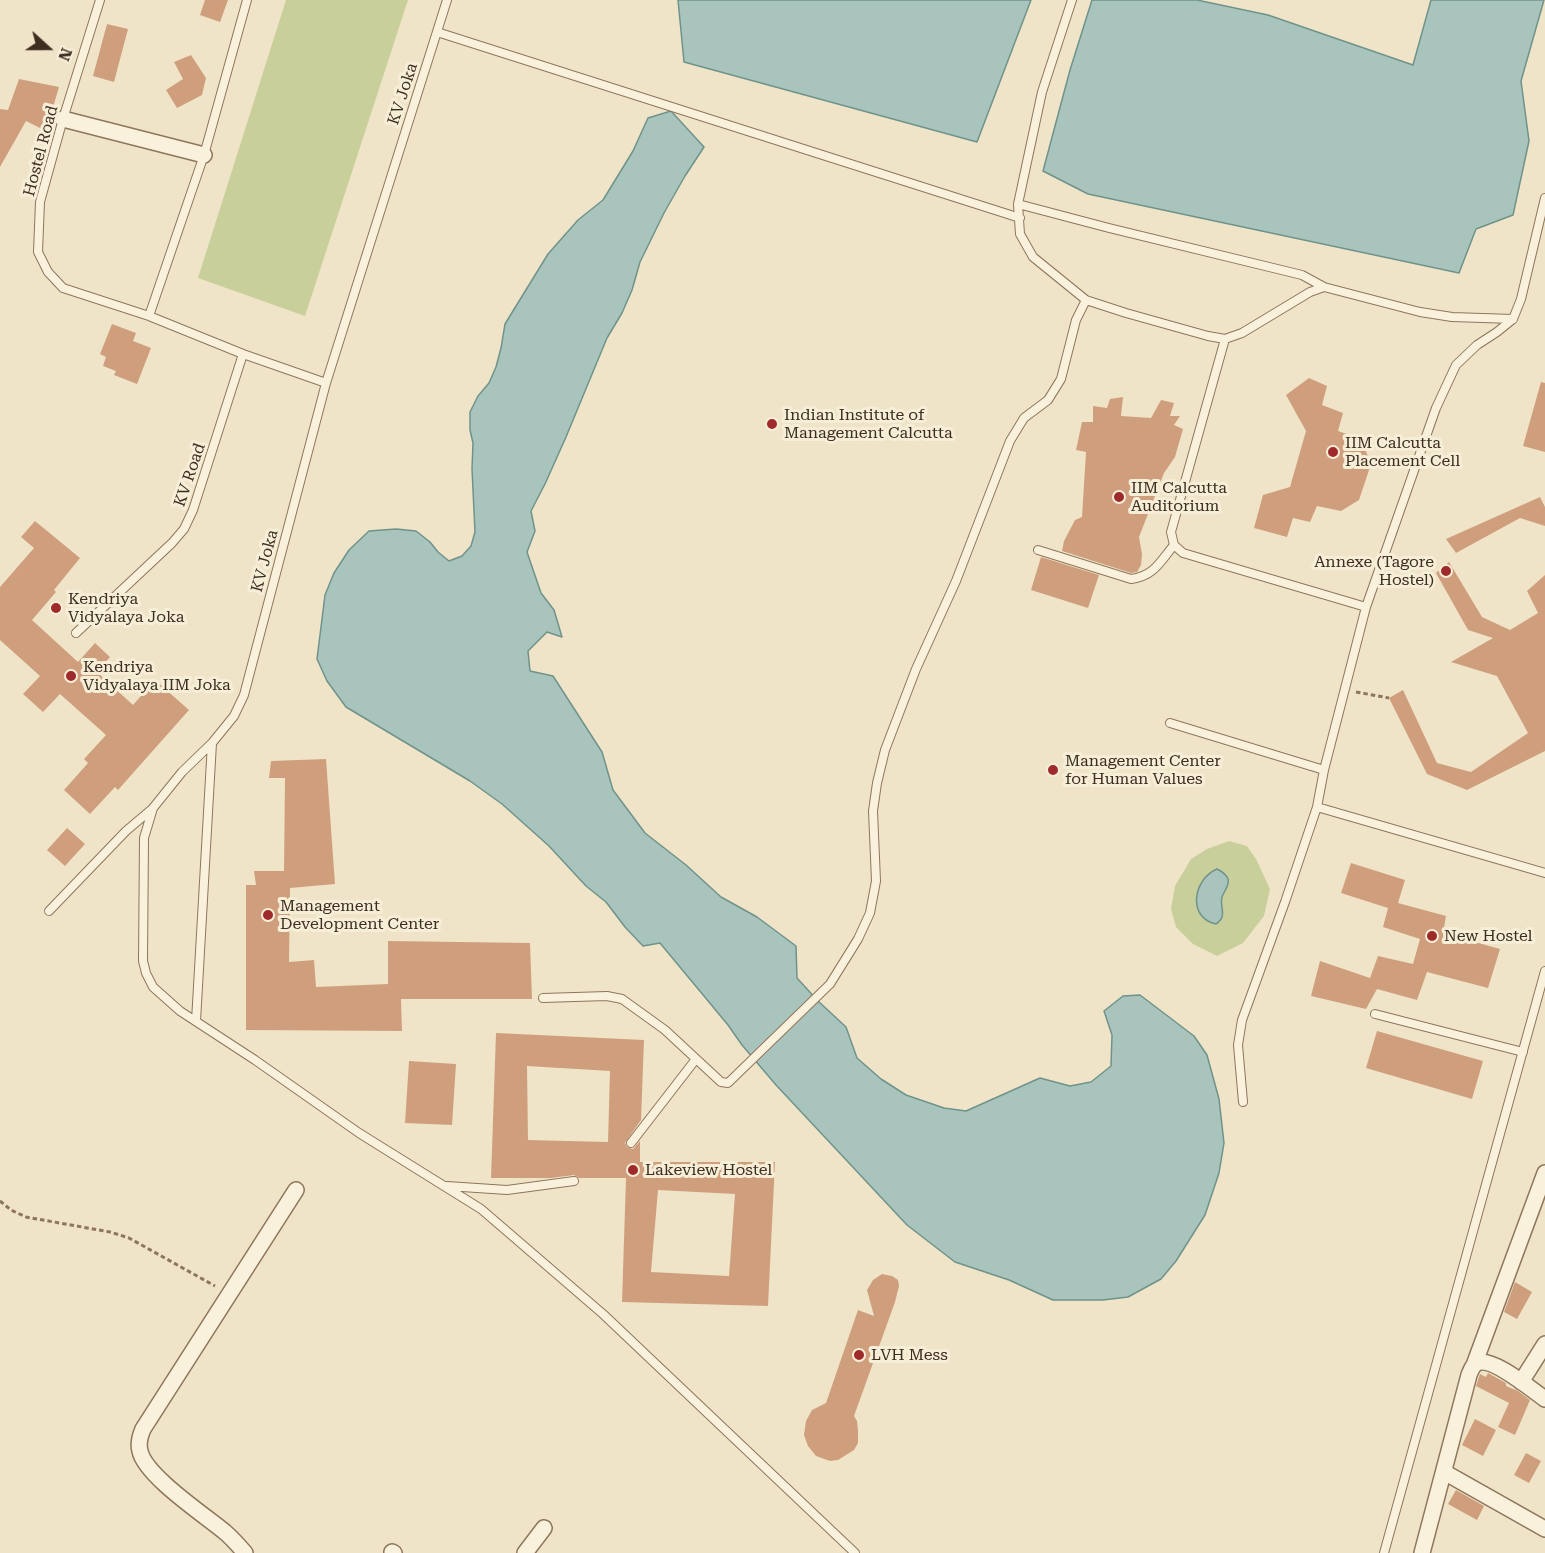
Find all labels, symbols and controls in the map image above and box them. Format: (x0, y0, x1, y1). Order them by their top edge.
north arrow (18, 18, 78, 78)
text: N (54, 45, 76, 64)
street label: KV Joka (384, 61, 422, 127)
street label: Hostel Road (20, 103, 62, 199)
place label: Indian Institute of Management Calcutta (784, 405, 953, 443)
marker: Indian Institute of Management Calcutta (765, 417, 779, 431)
place label: IIM Calcutta Placement Cell (1345, 433, 1460, 471)
street label: KV Road (170, 441, 210, 509)
marker: IIM Calcutta Placement Cell (1326, 445, 1340, 459)
place label: IIM Calcutta Auditorium (1131, 478, 1227, 516)
marker: IIM Calcutta Auditorium (1112, 490, 1126, 504)
street label: KV Joka (247, 528, 283, 594)
place label: Annexe (Tagore Hostel) (1314, 552, 1434, 590)
marker: Annexe (Tagore Hostel) (1439, 564, 1453, 578)
place label: Kendriya Vidyalaya Joka (68, 589, 184, 627)
marker: Kendriya Vidyalaya Joka (49, 601, 63, 615)
place label: Kendriya Vidyalaya IIM Joka (83, 657, 231, 695)
marker: Kendriya Vidyalaya IIM Joka (64, 669, 78, 683)
place label: Management Center for Human Values (1065, 751, 1221, 789)
marker: Management Center for Human Values (1046, 763, 1060, 777)
place label: Management Development Center (280, 896, 439, 934)
marker: Management Development Center (261, 908, 275, 922)
place label: New Hostel (1444, 926, 1533, 946)
marker: New Hostel (1425, 929, 1439, 943)
place label: Lakeview Hostel (645, 1160, 772, 1180)
marker: Lakeview Hostel (626, 1163, 640, 1177)
place label: LVH Mess (871, 1345, 948, 1365)
marker: LVH Mess (852, 1348, 866, 1362)

